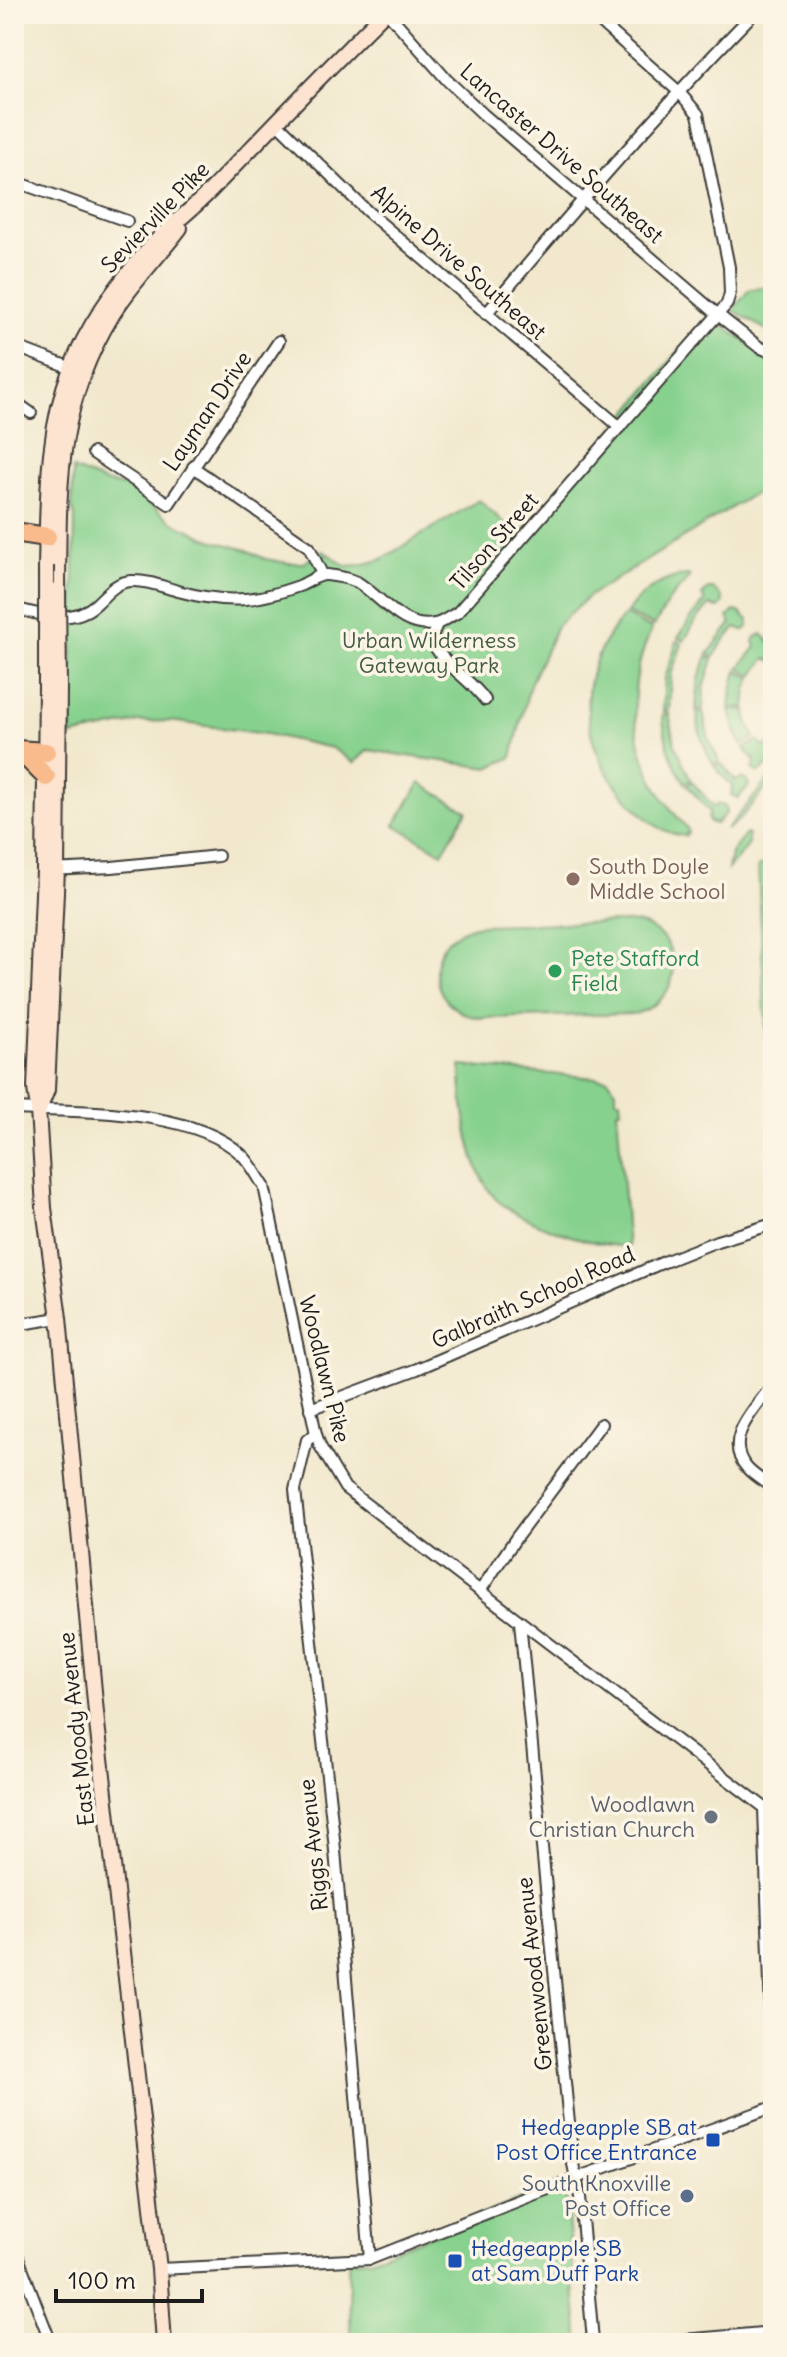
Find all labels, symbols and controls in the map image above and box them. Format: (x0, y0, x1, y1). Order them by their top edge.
street label: Lancaster Drive Southeast (454, 57, 670, 249)
street label: Sevierville Pike (95, 155, 215, 279)
street label: Alpine Drive Southeast (366, 178, 552, 346)
street label: Layman Drive (157, 346, 257, 476)
street label: Tilson Street (444, 486, 544, 596)
park label: Urban Wilderness Gateway Park (342, 626, 516, 679)
place label: South Doyle Middle School (589, 852, 725, 905)
marker: South Doyle Middle School (564, 870, 582, 888)
place label: Pete Stafford Field (571, 944, 700, 997)
marker: Pete Stafford Field (546, 962, 564, 980)
street label: Galbraith School Road (427, 1240, 639, 1354)
street label: Woodlawn Pike (293, 1292, 357, 1446)
street label: East Moody Avenue (52, 1631, 100, 1827)
street label: Riggs Avenue (292, 1778, 334, 1912)
place label: Woodlawn Christian Church (528, 1790, 695, 1843)
marker: Woodlawn Christian Church (702, 1808, 720, 1826)
street label: Greenwood Avenue (510, 1876, 558, 2072)
place label: Hedgeapple SB at Post Office Entrance (496, 2113, 697, 2166)
marker: Hedgeapple SB at Post Office Entrance (704, 2131, 722, 2149)
place label: South Knoxville Post Office (522, 2169, 671, 2222)
marker: South Knoxville Post Office (678, 2187, 696, 2205)
place label: Hedgeapple SB at Sam Duff Park (471, 2234, 639, 2287)
marker: Hedgeapple SB at Sam Duff Park (446, 2252, 464, 2270)
scale bar (56, 2253, 202, 2303)
text: 100 m (68, 2265, 136, 2295)

